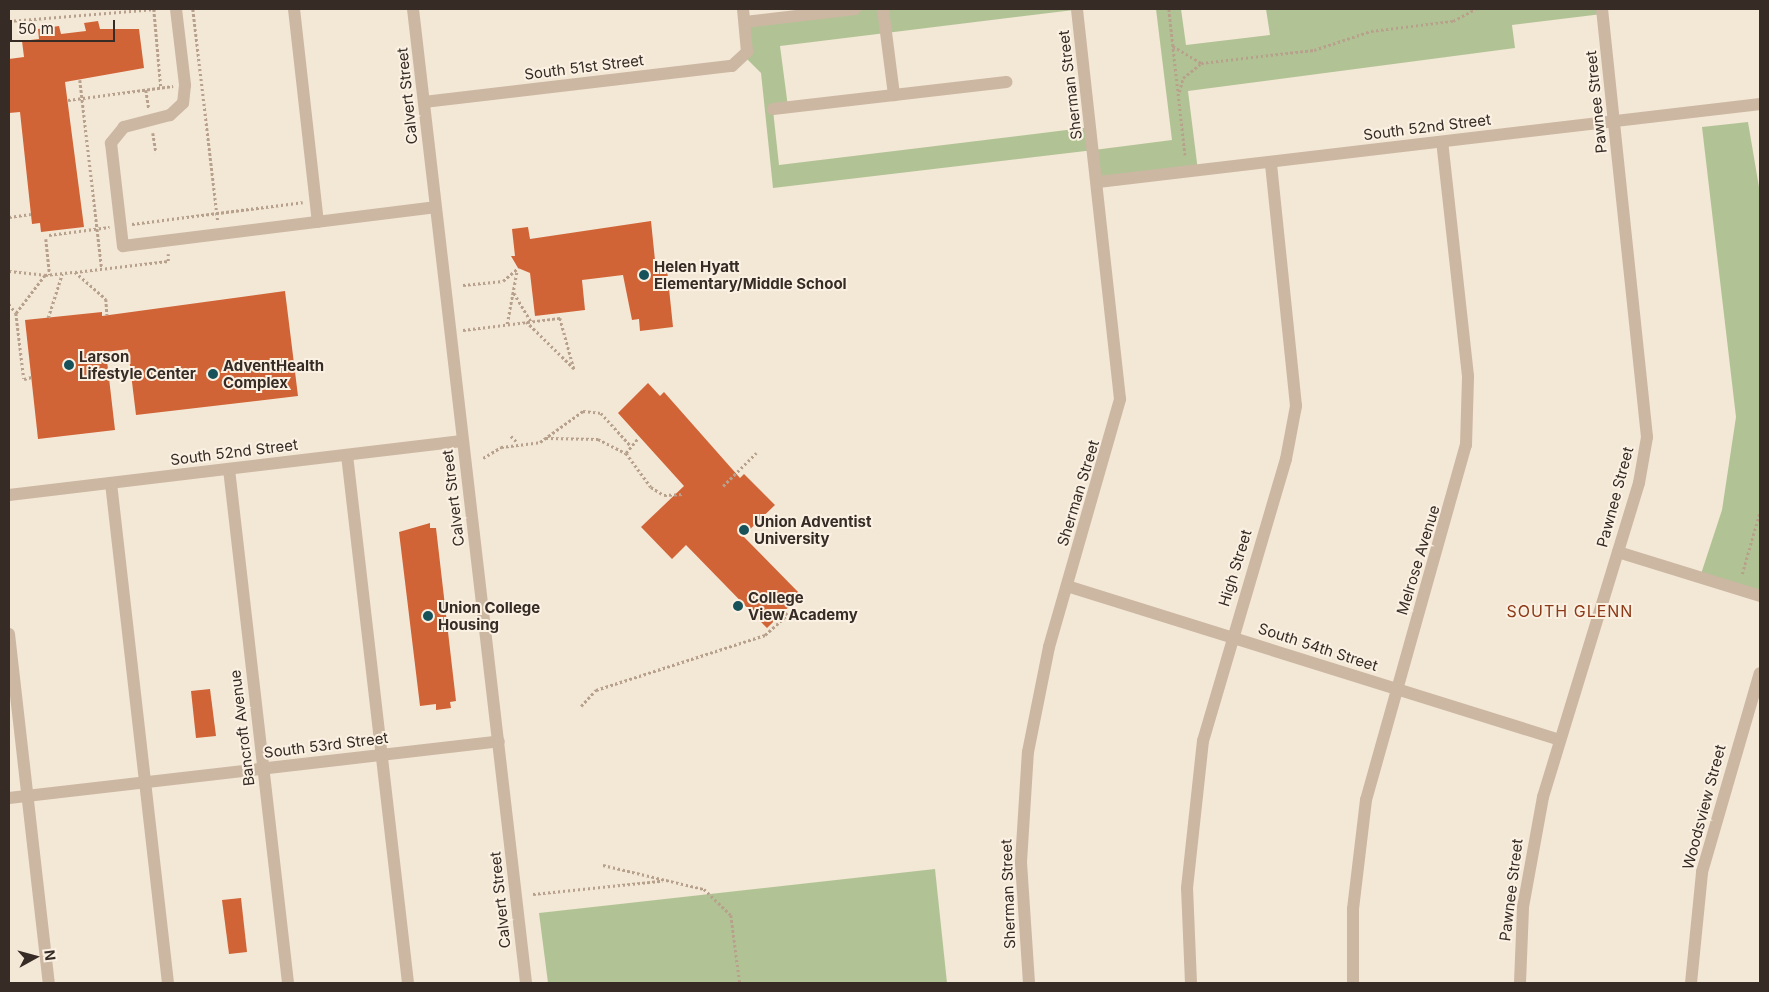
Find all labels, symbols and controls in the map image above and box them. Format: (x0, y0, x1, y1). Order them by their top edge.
scale bar (12, 10, 118, 42)
text: 50 m (18, 19, 54, 38)
street label: Sherman Street (1054, 29, 1086, 141)
street label: Calvert Street (393, 47, 421, 145)
street label: Pawnee Street (1582, 50, 1610, 154)
street label: South 51st Street (523, 51, 645, 83)
street label: South 52nd Street (1362, 110, 1492, 144)
place label: Helen Hyatt Elementary/Middle School (654, 257, 847, 292)
marker: Helen Hyatt Elementary/Middle School (638, 269, 650, 281)
place label: Larson Lifestyle Center (79, 347, 196, 382)
place label: AdventHealth Complex (223, 356, 324, 391)
marker: Larson Lifestyle Center (63, 359, 75, 371)
marker: AdventHealth Complex (207, 368, 219, 380)
street label: South 52nd Street (169, 435, 299, 469)
street label: Sherman Street (1053, 438, 1103, 548)
street label: Pawnee Street (1593, 445, 1637, 549)
street label: Calvert Street (438, 449, 468, 547)
street label: Melrose Avenue (1393, 503, 1443, 617)
place label: Union Adventist University (754, 512, 871, 547)
marker: Union Adventist University (738, 524, 750, 536)
street label: High Street (1215, 527, 1255, 609)
place label: College View Academy (748, 588, 858, 623)
place label: Union College Housing (438, 598, 540, 633)
marker: College View Academy (732, 600, 744, 612)
district label: SOUTH GLENN (1505, 601, 1635, 621)
marker: Union College Housing (422, 610, 434, 622)
street label: South 54th Street (1256, 619, 1380, 675)
street label: Bancroft Avenue (226, 669, 258, 787)
street label: South 53rd Street (263, 728, 389, 762)
street label: Woodsview Street (1679, 743, 1729, 871)
street label: Pawnee Street (1496, 838, 1526, 942)
street label: Sherman Street (997, 839, 1019, 949)
street label: Calvert Street (486, 851, 514, 949)
north arrow (10, 932, 60, 982)
text: N (41, 949, 59, 961)

